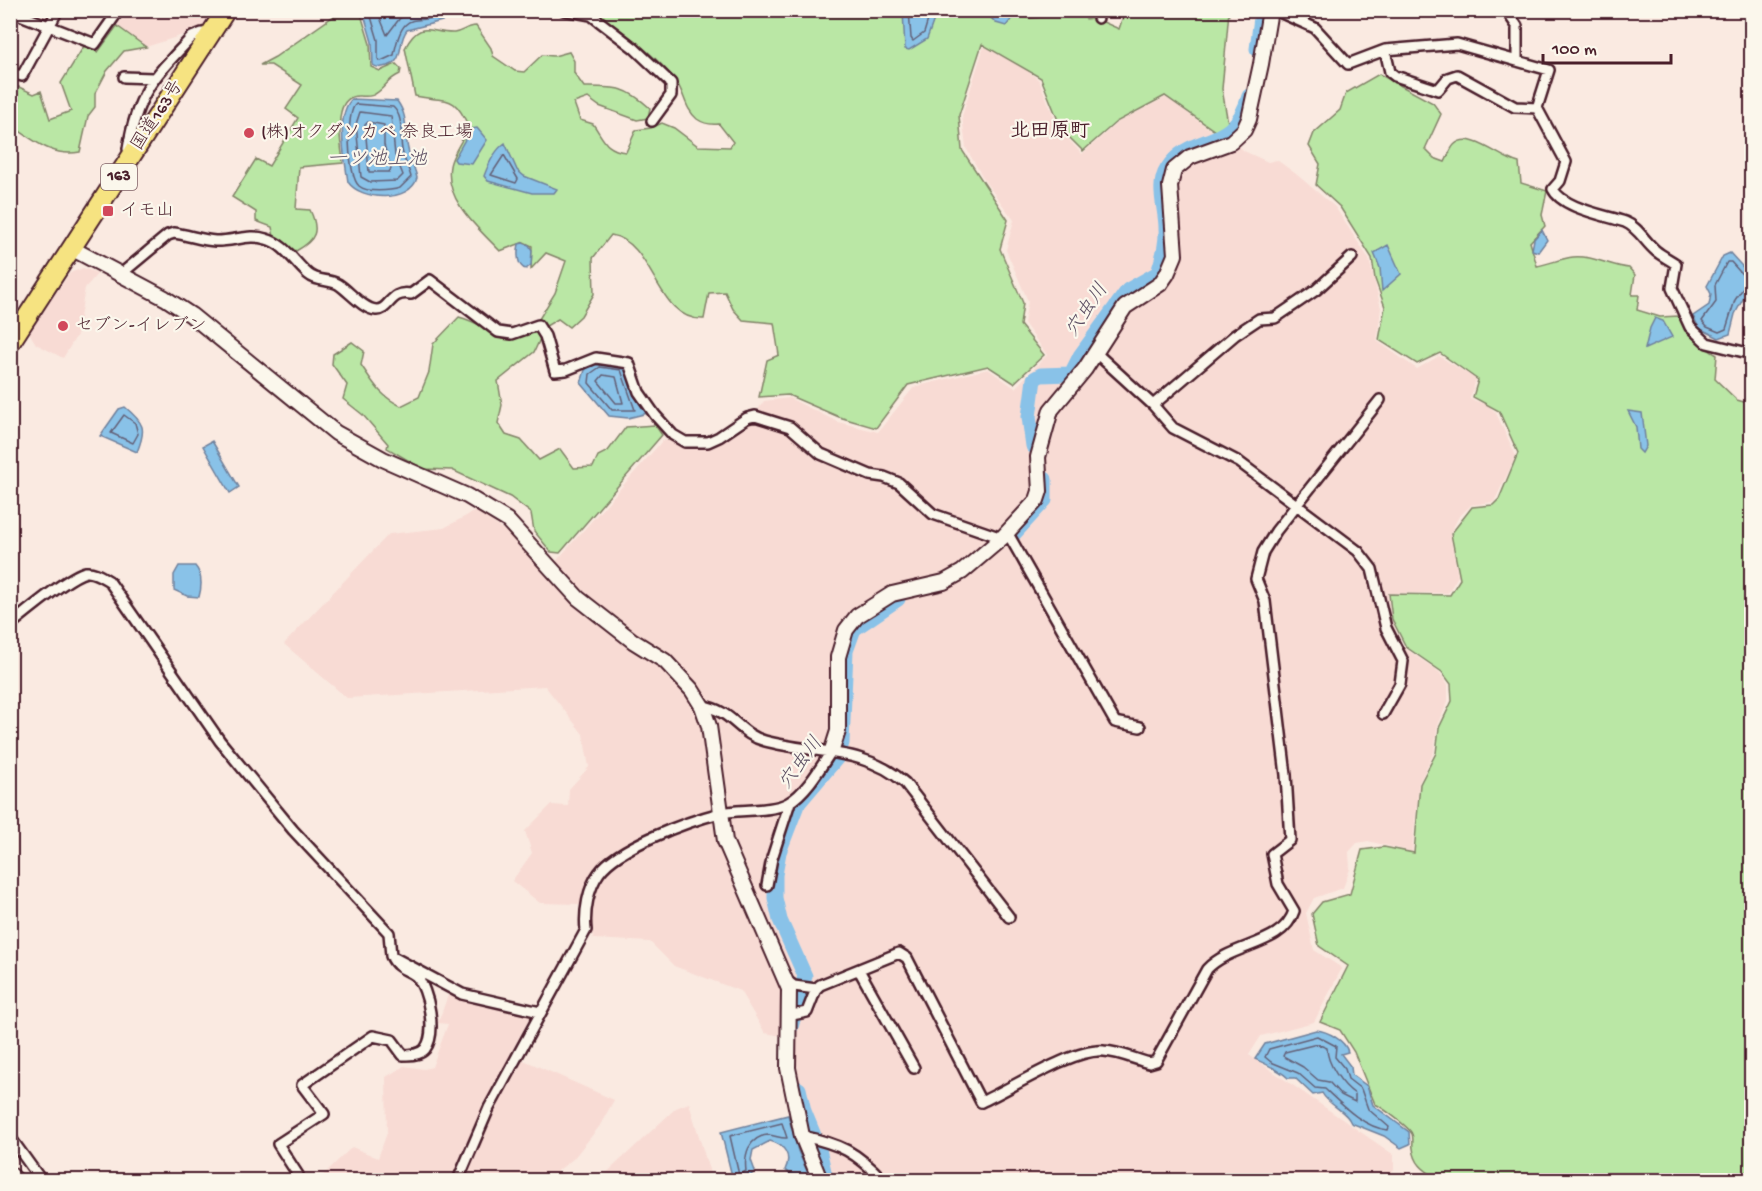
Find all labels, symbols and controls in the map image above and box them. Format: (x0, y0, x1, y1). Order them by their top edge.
scale bar (1543, 27, 1670, 65)
text: 100 m (1551, 40, 1597, 61)
street label: 国道163号 (127, 76, 189, 155)
district label: 北田原町 (1010, 120, 1090, 144)
place label: (株)オクダソカベ 奈良工場 (261, 122, 473, 144)
marker: (株)オクダソカベ 奈良工場 (242, 126, 256, 140)
water label: 一ツ池上池 (327, 148, 428, 172)
road number: 163 (101, 164, 137, 190)
place label: イモ山 (120, 201, 174, 222)
marker: イモ山 (101, 204, 115, 218)
water label: 穴虫川 (1060, 279, 1114, 342)
place label: セブン-イレブン (75, 315, 207, 337)
marker: セブン-イレブン (56, 319, 70, 333)
water label: 穴虫川 (773, 732, 829, 795)

